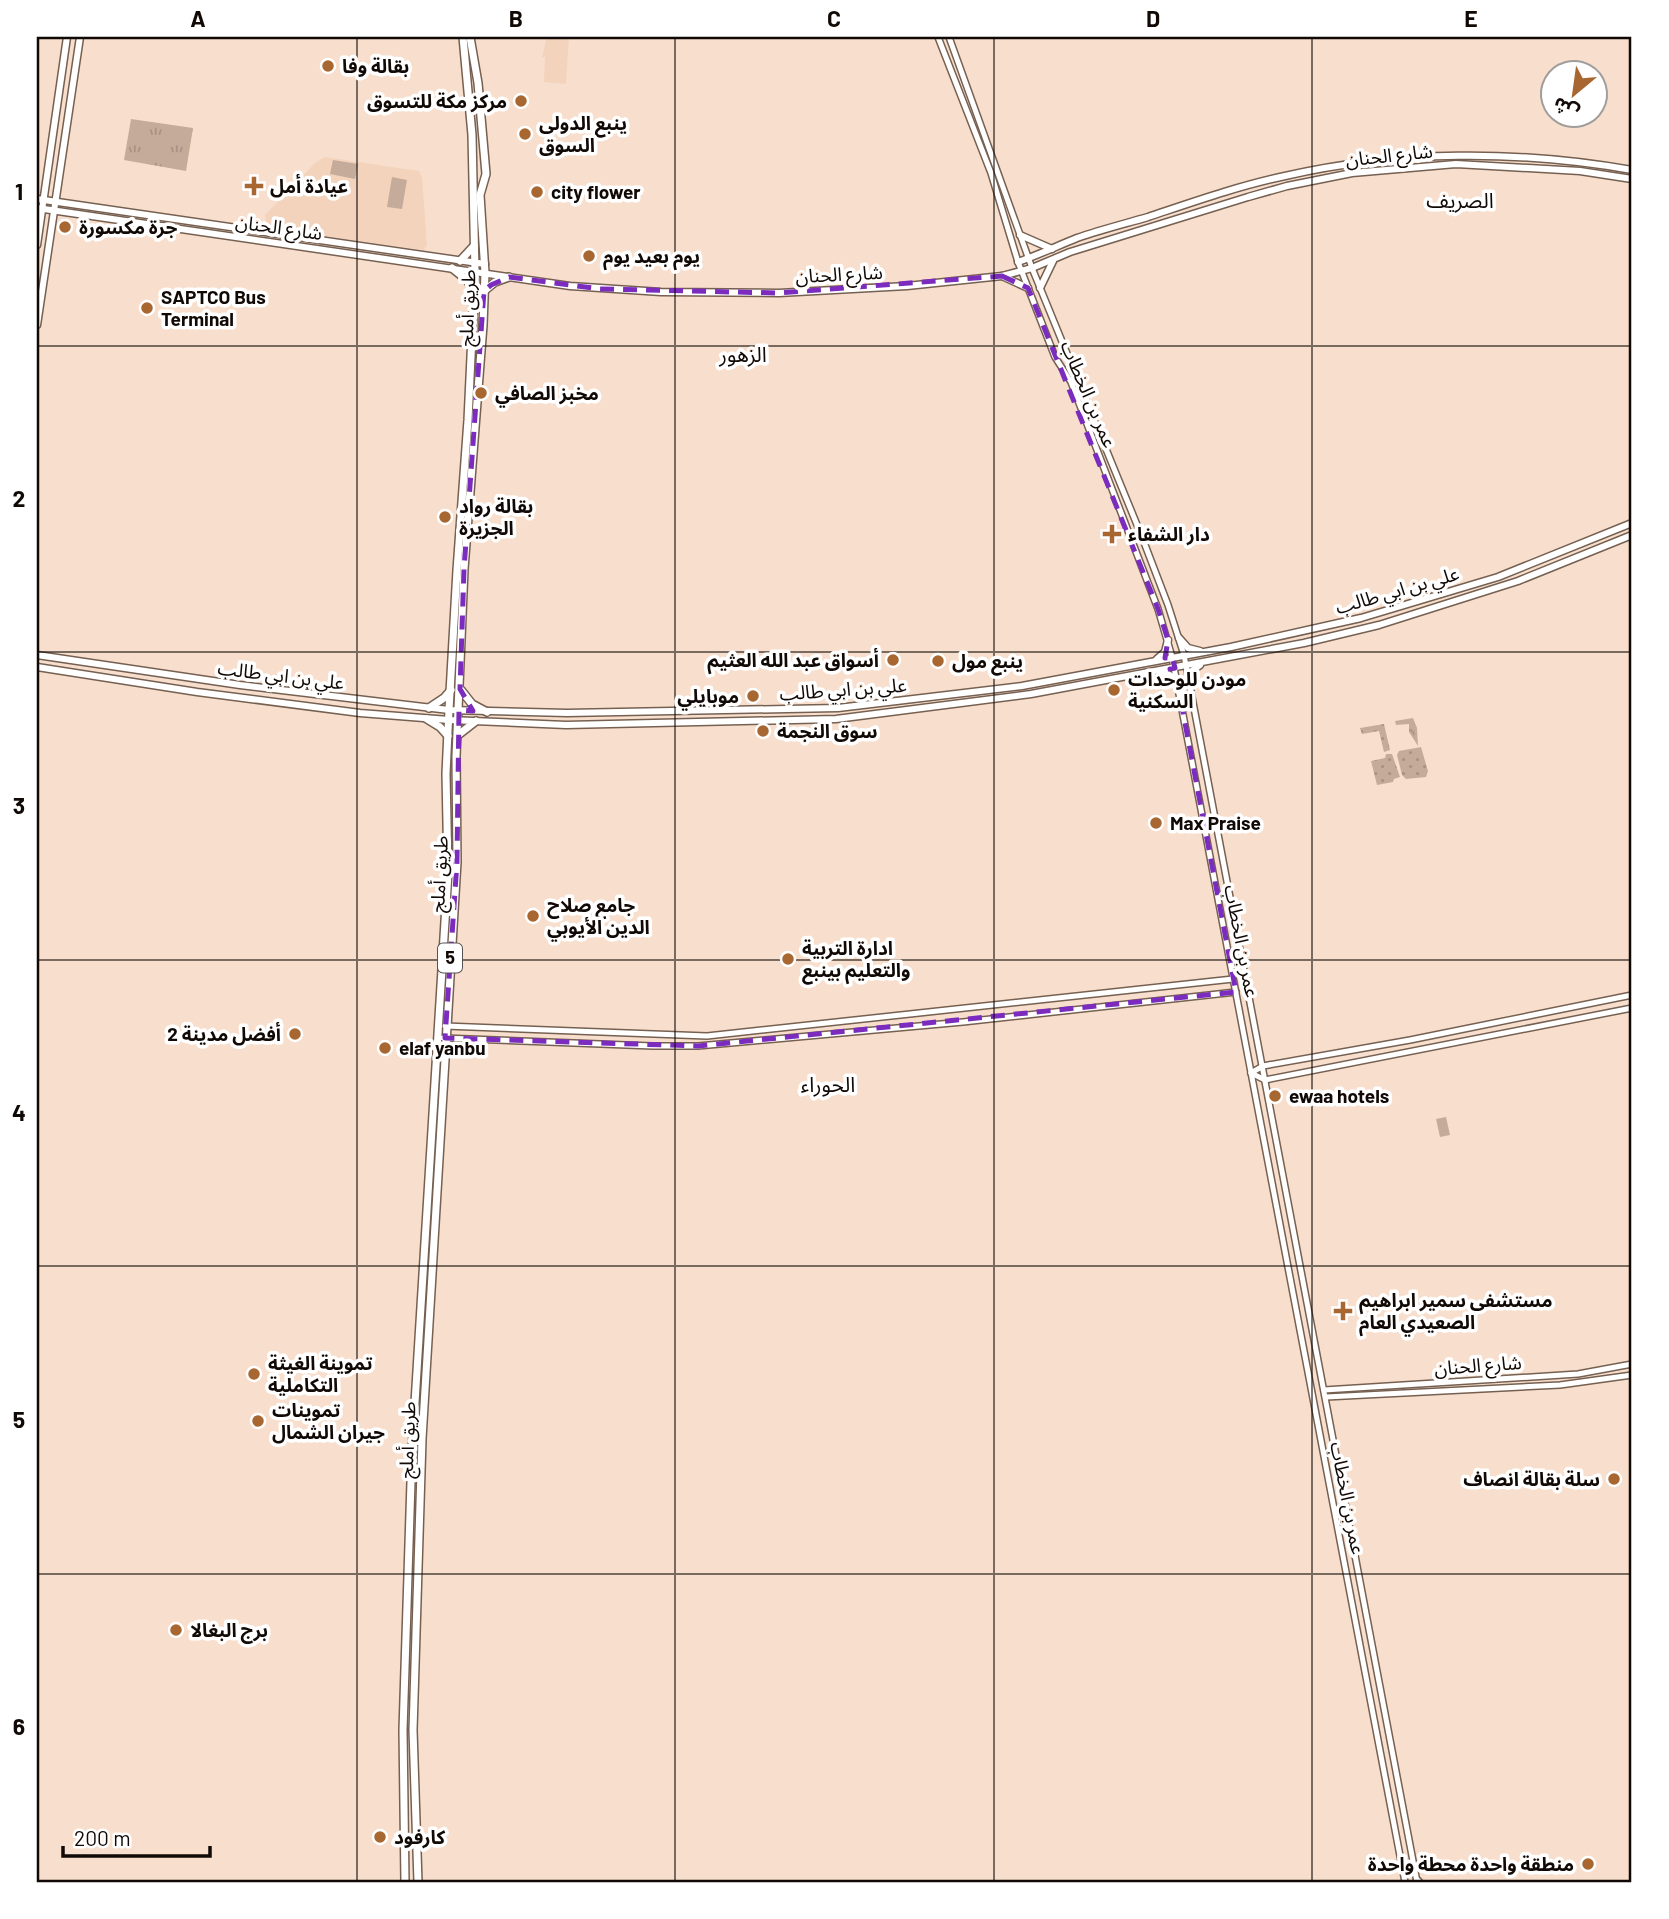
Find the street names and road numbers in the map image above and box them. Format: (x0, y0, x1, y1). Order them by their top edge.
street label: شارع الحنان (1344, 138, 1434, 173)
street label: شارع الحنان (234, 209, 324, 247)
street label: شارع الحنان (795, 260, 883, 290)
street label: طريق أملج (454, 269, 483, 347)
street label: عمر بن الخطاب (1056, 337, 1122, 451)
street label: علي بن ابي طالب (1332, 561, 1462, 622)
street label: علي بن ابي طالب (216, 655, 346, 698)
street label: علي بن ابي طالب (779, 673, 908, 709)
street label: طريق أملج (425, 835, 456, 913)
street label: عمر بن الخطاب (1219, 883, 1265, 999)
road number: 5 (438, 944, 462, 973)
street label: شارع الحنان (1434, 1350, 1523, 1382)
street label: طريق أملج (394, 1401, 423, 1479)
street label: عمر بن الخطاب (1325, 1440, 1371, 1556)

